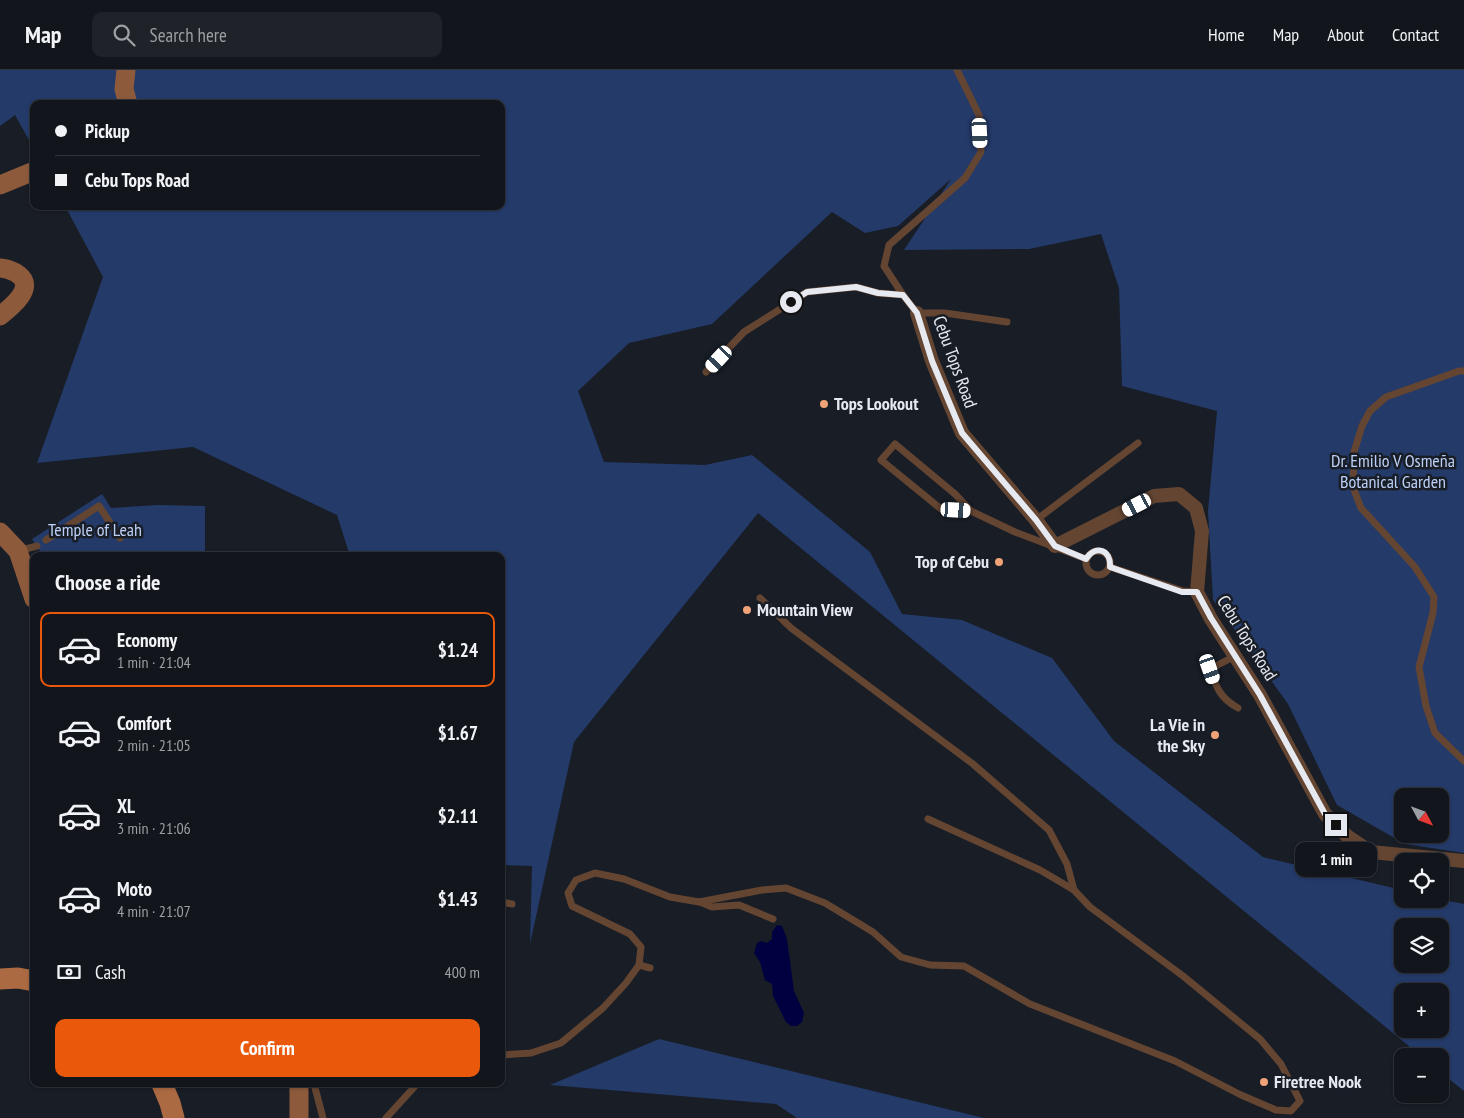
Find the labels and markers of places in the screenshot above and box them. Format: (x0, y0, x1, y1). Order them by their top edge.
place label: Tops Lookout (834, 392, 919, 415)
marker: Tops Lookout (818, 398, 830, 410)
place label: Top of Cebu (915, 550, 989, 573)
marker: Top of Cebu (993, 556, 1005, 568)
place label: Mountain View (757, 598, 853, 621)
marker: Mountain View (741, 604, 753, 616)
place label: La Vie in the Sky (1150, 713, 1206, 757)
marker: La Vie in the Sky (1209, 729, 1221, 741)
place label: Firetree Nook (1274, 1070, 1362, 1093)
marker: Firetree Nook (1258, 1076, 1270, 1088)

